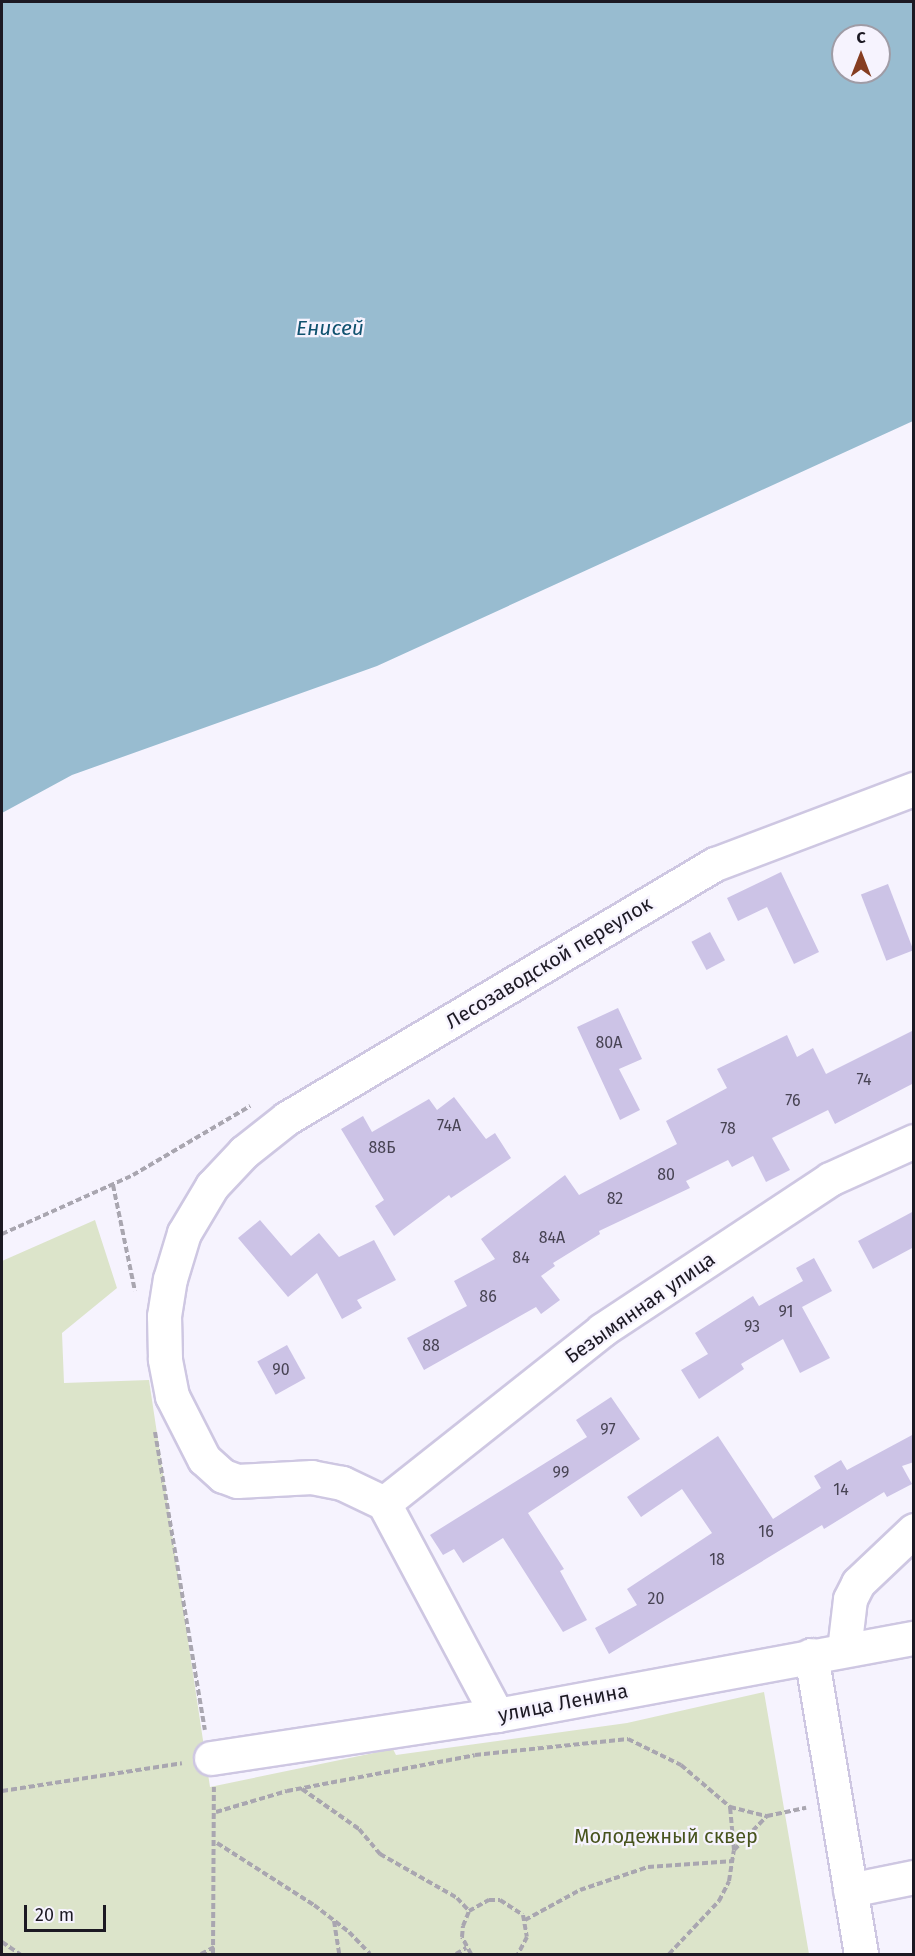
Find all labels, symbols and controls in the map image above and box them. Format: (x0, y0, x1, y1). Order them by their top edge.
north arrow (831, 24, 891, 84)
text: С (856, 28, 866, 47)
water label: Енисей (296, 315, 364, 341)
street label: Лесозаводской переулок (442, 892, 656, 1034)
house number: 80А (596, 1033, 622, 1053)
house number: 74 (857, 1070, 871, 1090)
house number: 76 (785, 1091, 801, 1111)
house number: 74А (437, 1116, 461, 1136)
house number: 78 (720, 1119, 736, 1139)
house number: 88Б (369, 1138, 395, 1158)
house number: 80 (657, 1165, 675, 1185)
house number: 82 (607, 1189, 623, 1209)
house number: 84А (539, 1228, 565, 1248)
street label: Безымянная улица (560, 1247, 720, 1369)
house number: 84 (512, 1248, 530, 1268)
house number: 86 (479, 1287, 497, 1307)
house number: 91 (778, 1302, 794, 1322)
house number: 93 (744, 1317, 760, 1337)
house number: 88 (422, 1336, 440, 1356)
house number: 90 (272, 1360, 290, 1380)
house number: 97 (600, 1420, 616, 1440)
house number: 99 (553, 1463, 569, 1483)
house number: 14 (833, 1480, 849, 1500)
house number: 16 (758, 1522, 774, 1542)
house number: 18 (709, 1550, 725, 1570)
house number: 20 (648, 1589, 664, 1609)
street label: улица Ленина (496, 1679, 630, 1727)
park label: Молодежный сквер (574, 1824, 758, 1848)
scale bar (27, 1893, 110, 1931)
text: 20 m (35, 1904, 74, 1926)

